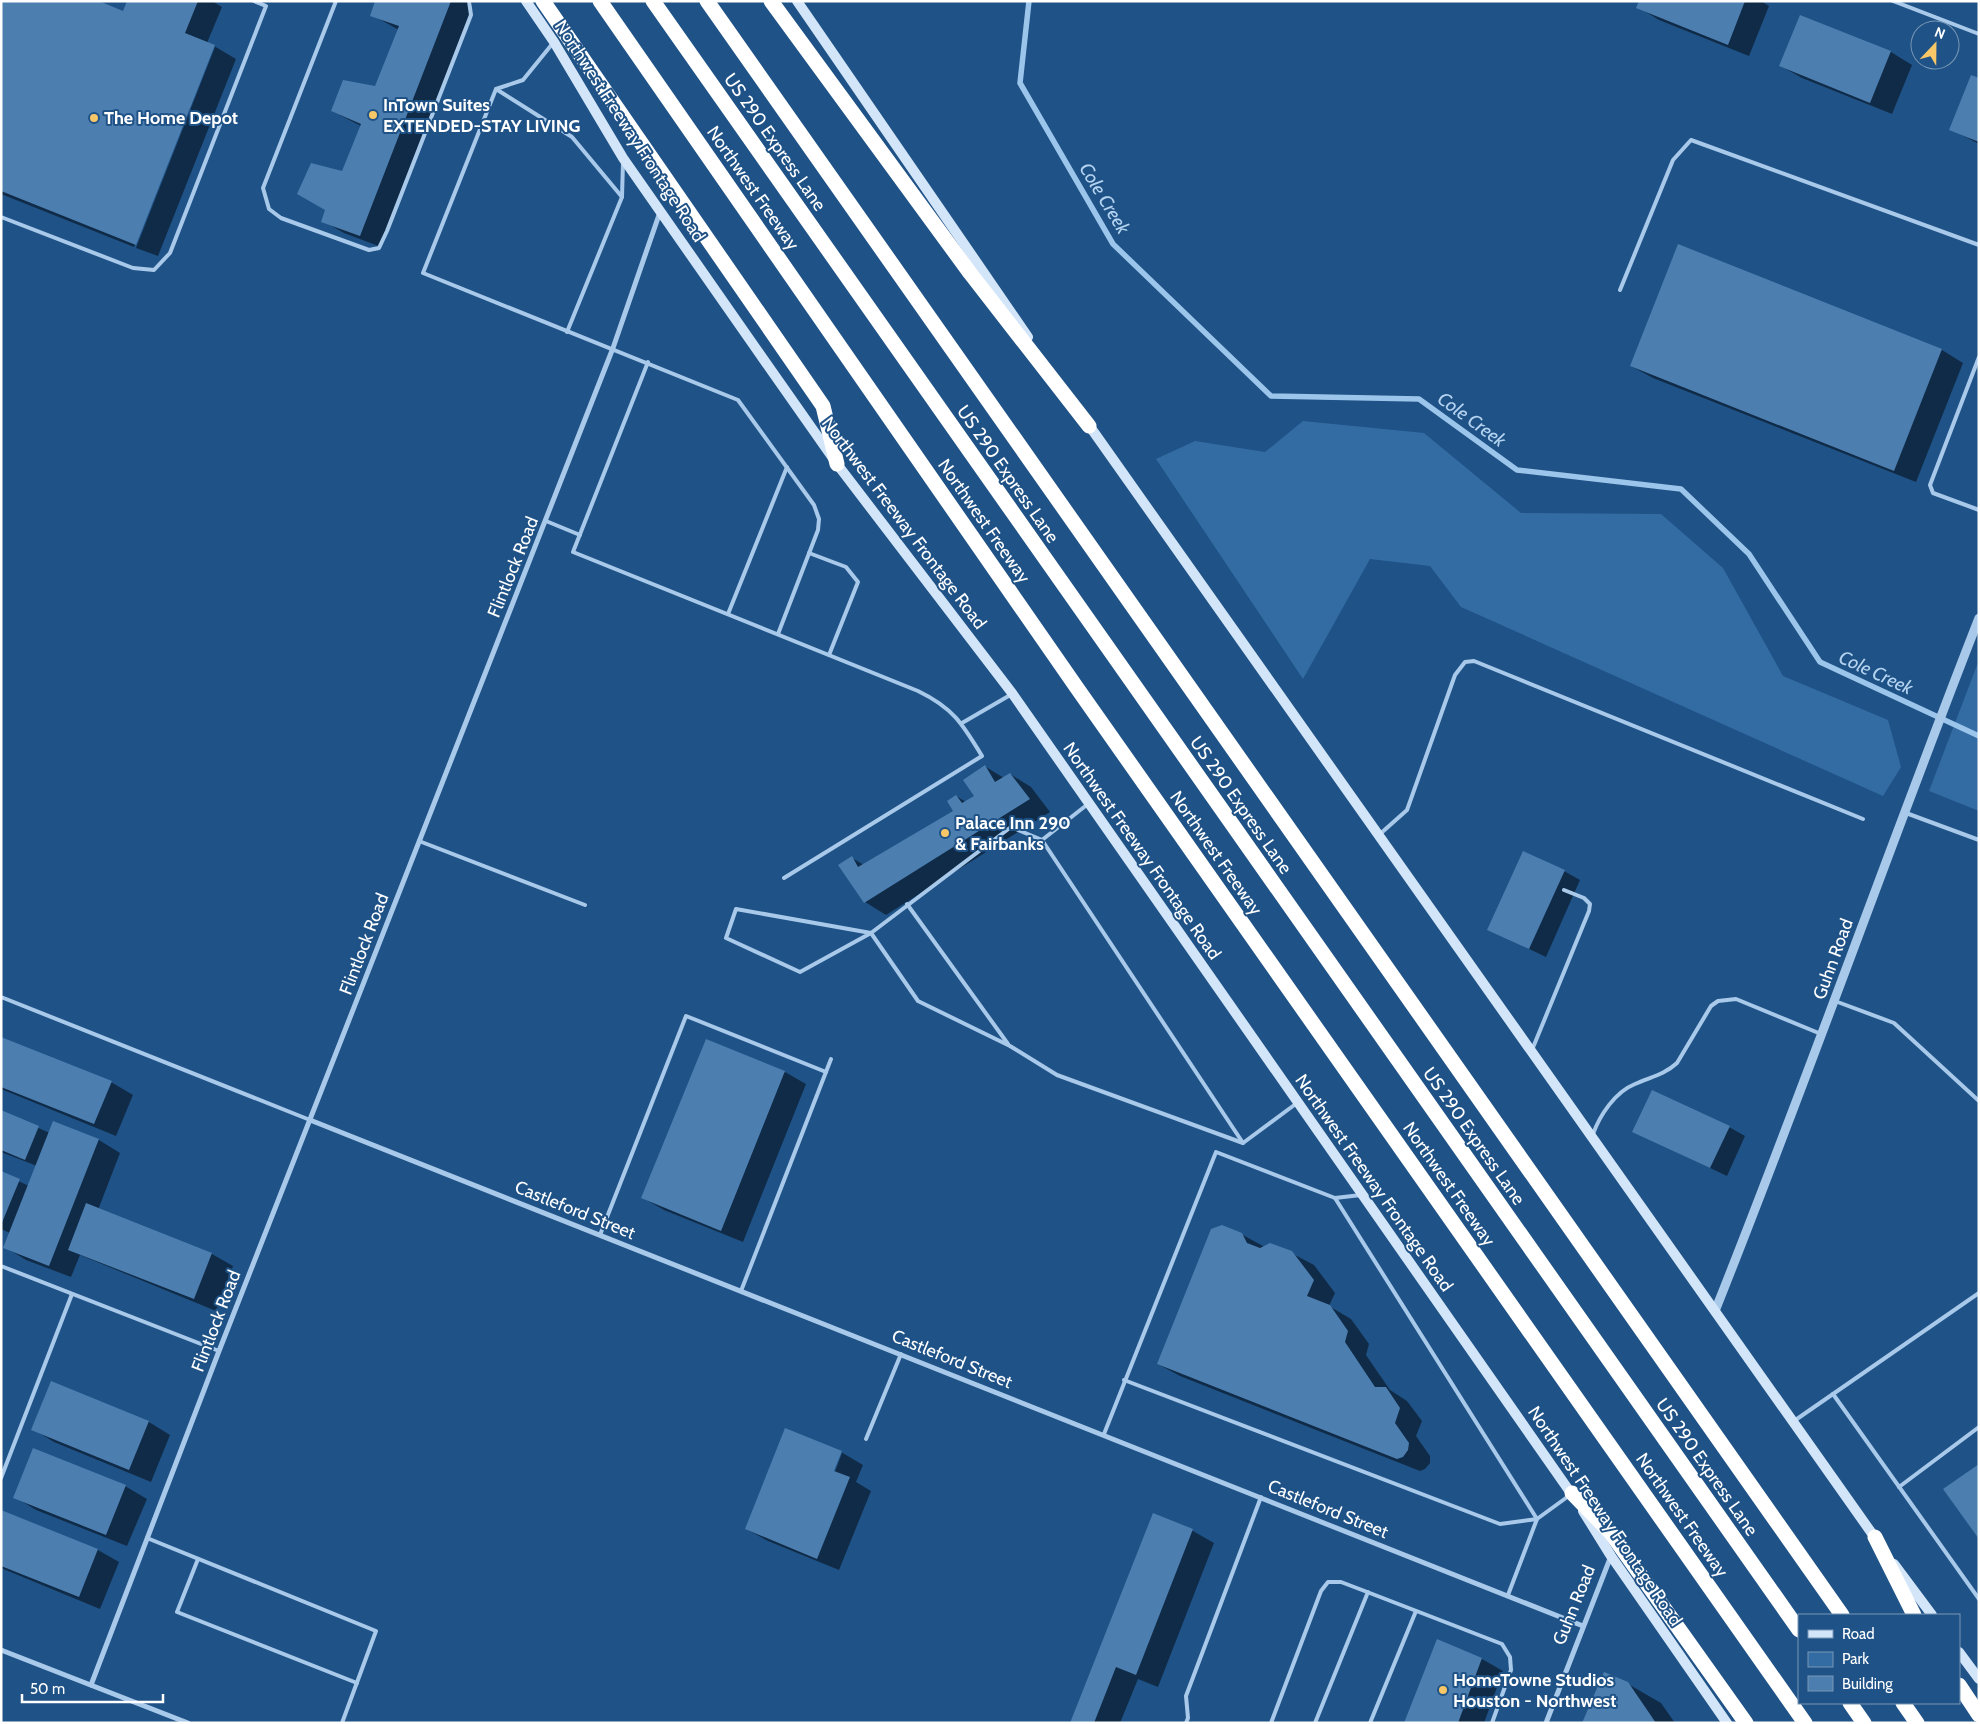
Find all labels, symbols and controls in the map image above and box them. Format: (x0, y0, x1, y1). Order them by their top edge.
street label: Northwest Freeway Frontage Road (550, 16, 710, 246)
north arrow (1910, 20, 1960, 70)
text: N (1932, 23, 1948, 43)
street label: US 290 Express Lane (719, 69, 831, 215)
place label: InTown Suites EXTENDED-STAY LIVING (383, 94, 581, 137)
place label: The Home Depot (104, 107, 238, 129)
marker: InTown Suites EXTENDED-STAY LIVING (367, 109, 379, 121)
marker: The Home Depot (88, 112, 100, 124)
street label: Northwest Freeway (702, 122, 804, 254)
water label: Cole Creek (1074, 158, 1135, 239)
water label: Cole Creek (1433, 387, 1511, 452)
street label: US 290 Express Lane (952, 401, 1064, 547)
street label: Northwest Freeway Frontage Road (817, 412, 991, 634)
street label: Northwest Freeway (933, 455, 1035, 587)
street label: Flintlock Road (483, 513, 543, 621)
water label: Cole Creek (1835, 645, 1917, 700)
street label: US 290 Express Lane (1185, 732, 1297, 878)
street label: Northwest Freeway Frontage Road (1059, 738, 1225, 964)
street label: Northwest Freeway (1165, 787, 1267, 919)
place label: Palace Inn 290 & Fairbanks (955, 812, 1071, 855)
marker: Palace Inn 290 & Fairbanks (939, 827, 951, 839)
street label: Flintlock Road (335, 890, 393, 998)
street label: Guhn Road (1808, 916, 1858, 1002)
street label: US 290 Express Lane (1418, 1063, 1530, 1209)
street label: Northwest Freeway Frontage Road (1291, 1070, 1457, 1296)
street label: Northwest Freeway (1398, 1118, 1500, 1250)
street label: Castleford Street (512, 1176, 638, 1244)
street label: Flintlock Road (187, 1267, 245, 1375)
street label: Castleford Street (889, 1325, 1015, 1393)
street label: US 290 Express Lane (1651, 1394, 1763, 1540)
street label: Northwest Freeway Frontage Road (1523, 1402, 1687, 1630)
street label: Northwest Freeway (1631, 1449, 1733, 1581)
street label: Castleford Street (1265, 1475, 1391, 1543)
street label: Guhn Road (1548, 1562, 1600, 1648)
legend (1798, 1614, 1960, 1704)
text: Road (1842, 1625, 1875, 1643)
text: Park (1842, 1650, 1869, 1668)
place label: HomeTowne Studios Houston - Northwest (1453, 1669, 1616, 1712)
scale bar (22, 1672, 164, 1704)
text: Building (1842, 1675, 1893, 1693)
text: 50 m (30, 1680, 65, 1698)
marker: HomeTowne Studios Houston - Northwest (1437, 1684, 1449, 1696)

